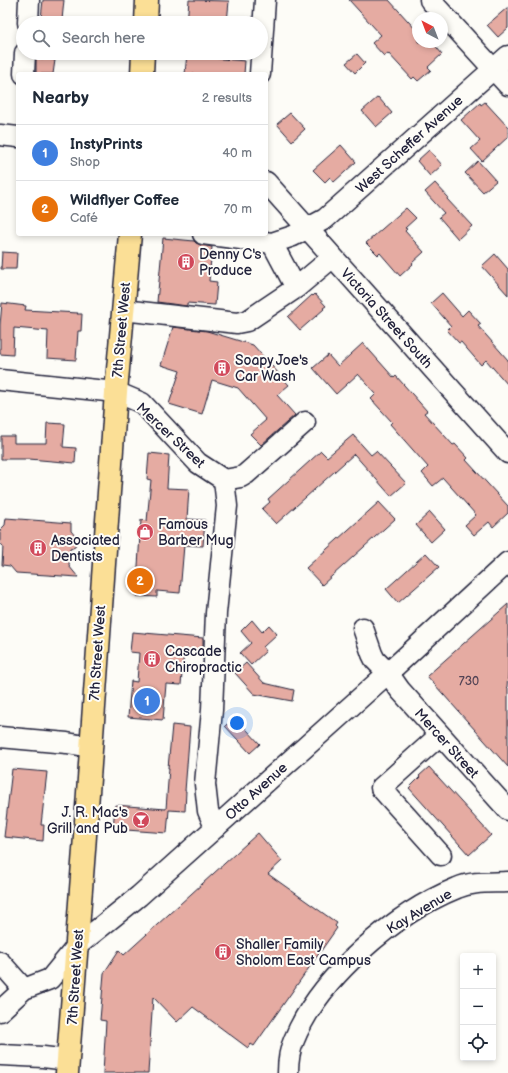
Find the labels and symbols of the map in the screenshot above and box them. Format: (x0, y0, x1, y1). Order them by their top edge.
north arrow (412, 12, 448, 48)
street label: West Scheffer Avenue (352, 92, 466, 197)
place label: Denny C's Produce (199, 246, 261, 279)
building icon: Denny C's Produce (176, 252, 196, 272)
street label: Victoria Street South (337, 265, 436, 372)
street label: 7th Street West (109, 281, 134, 378)
place label: Soapy Joe's Car Wash (235, 352, 308, 385)
building icon: Soapy Joe's Car Wash (212, 358, 232, 378)
street label: Mercer Street (133, 399, 209, 472)
place label: Famous Barber Mug (158, 516, 234, 549)
shop icon: Famous Barber Mug (135, 522, 155, 542)
place label: Associated Dentists (51, 532, 120, 565)
building icon: Associated Dentists (28, 538, 48, 558)
pin: 2 (127, 566, 153, 596)
street label: 7th Street West (86, 604, 109, 701)
place label: Cascade Chiropractic (165, 643, 242, 676)
building icon: Cascade Chiropractic (142, 649, 162, 669)
house number: 730 (459, 674, 479, 689)
pin: 1 (134, 686, 160, 716)
street label: Mercer Street (411, 705, 483, 782)
your location (227, 713, 247, 733)
street label: Otto Avenue (222, 759, 291, 824)
place label: J. R. Mac's Grill and Pub (47, 804, 128, 837)
bar icon: J. R. Mac's Grill and Pub (131, 810, 151, 830)
street label: Kay Avenue (384, 885, 455, 938)
street label: 7th Street West (64, 928, 87, 1025)
place label: Shaller Family Sholom East Campus (236, 936, 371, 969)
building icon: Shaller Family Sholom East Campus (213, 942, 233, 962)

